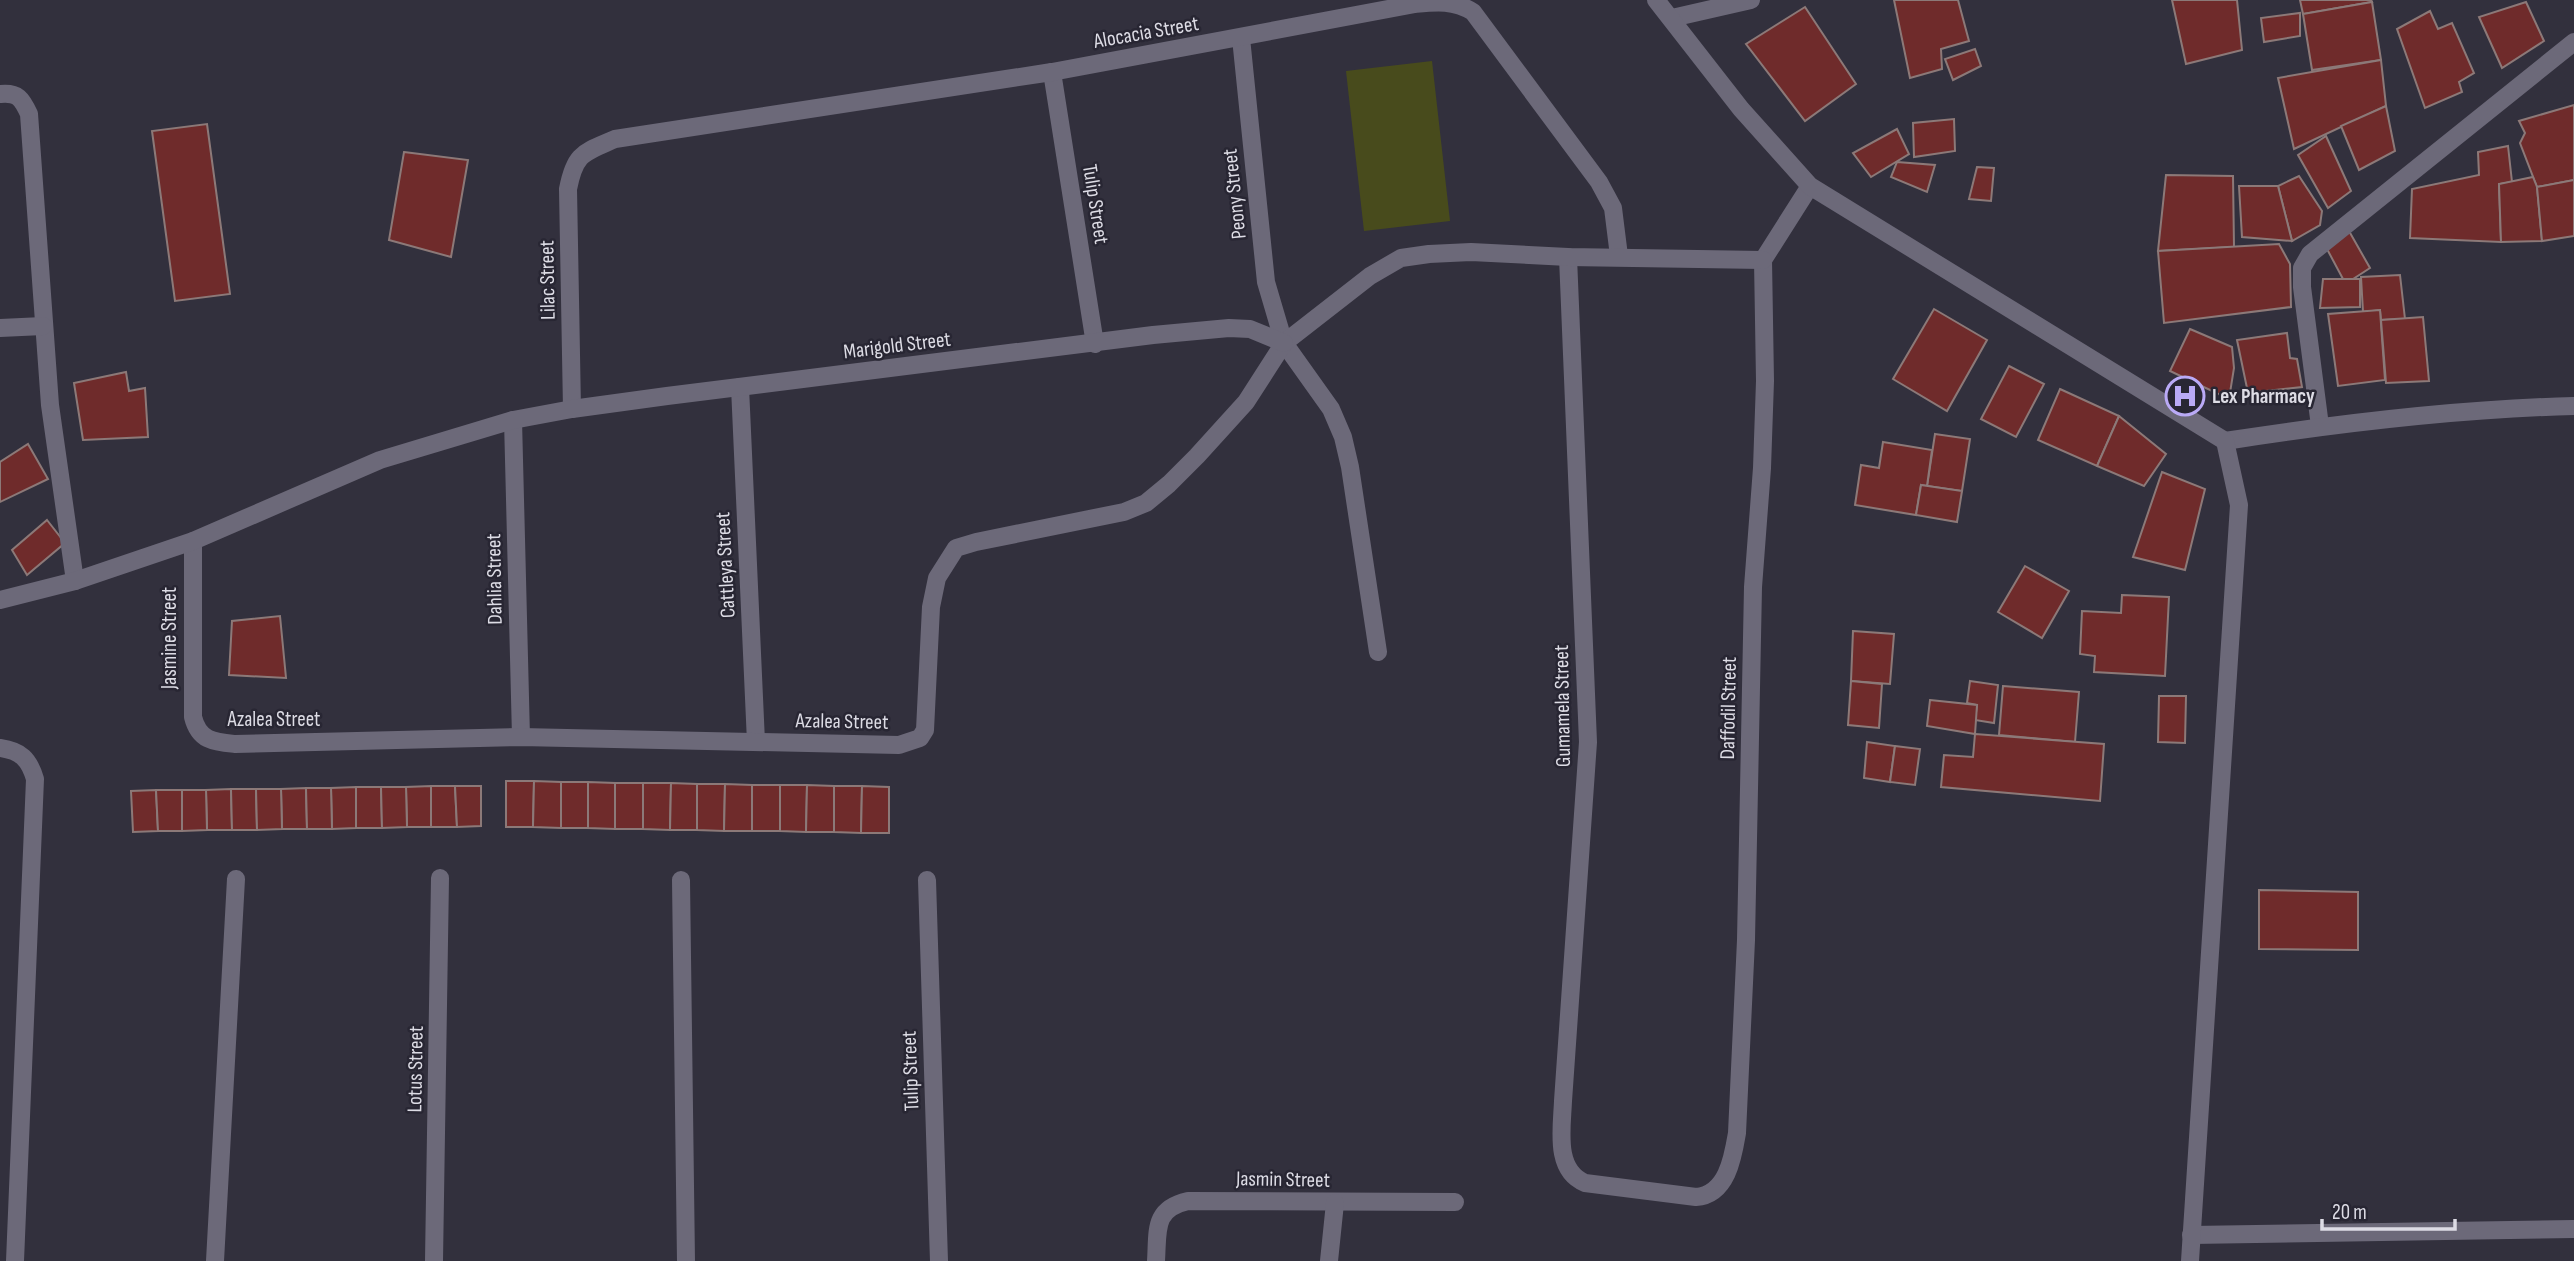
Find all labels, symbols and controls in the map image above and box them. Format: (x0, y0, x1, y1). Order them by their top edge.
street label: Alocacia Street (1091, 11, 1201, 54)
street label: Peony Street (1217, 148, 1252, 240)
street label: Tulip Street (1077, 162, 1114, 246)
street label: Lilac Street (534, 240, 561, 320)
street label: Marigold Street (842, 327, 952, 364)
hospital icon: Lex Pharmacy (2164, 375, 2206, 417)
place label: Lex Pharmacy (2212, 384, 2315, 409)
street label: Cattleya Street (710, 511, 741, 619)
street label: Dahlia Street (481, 533, 508, 625)
street label: Jasmine Street (157, 587, 182, 690)
street label: Gumamela Street (1549, 645, 1576, 767)
street label: Daffodil Street (1715, 656, 1742, 760)
street label: Azalea Street (227, 707, 320, 732)
street label: Azalea Street (794, 708, 889, 735)
street label: Lotus Street (402, 1025, 429, 1113)
street label: Tulip Street (897, 1030, 924, 1112)
street label: Jasmin Street (1235, 1166, 1330, 1193)
scale bar (2322, 1188, 2455, 1232)
text: 20 m (2332, 1200, 2367, 1225)

